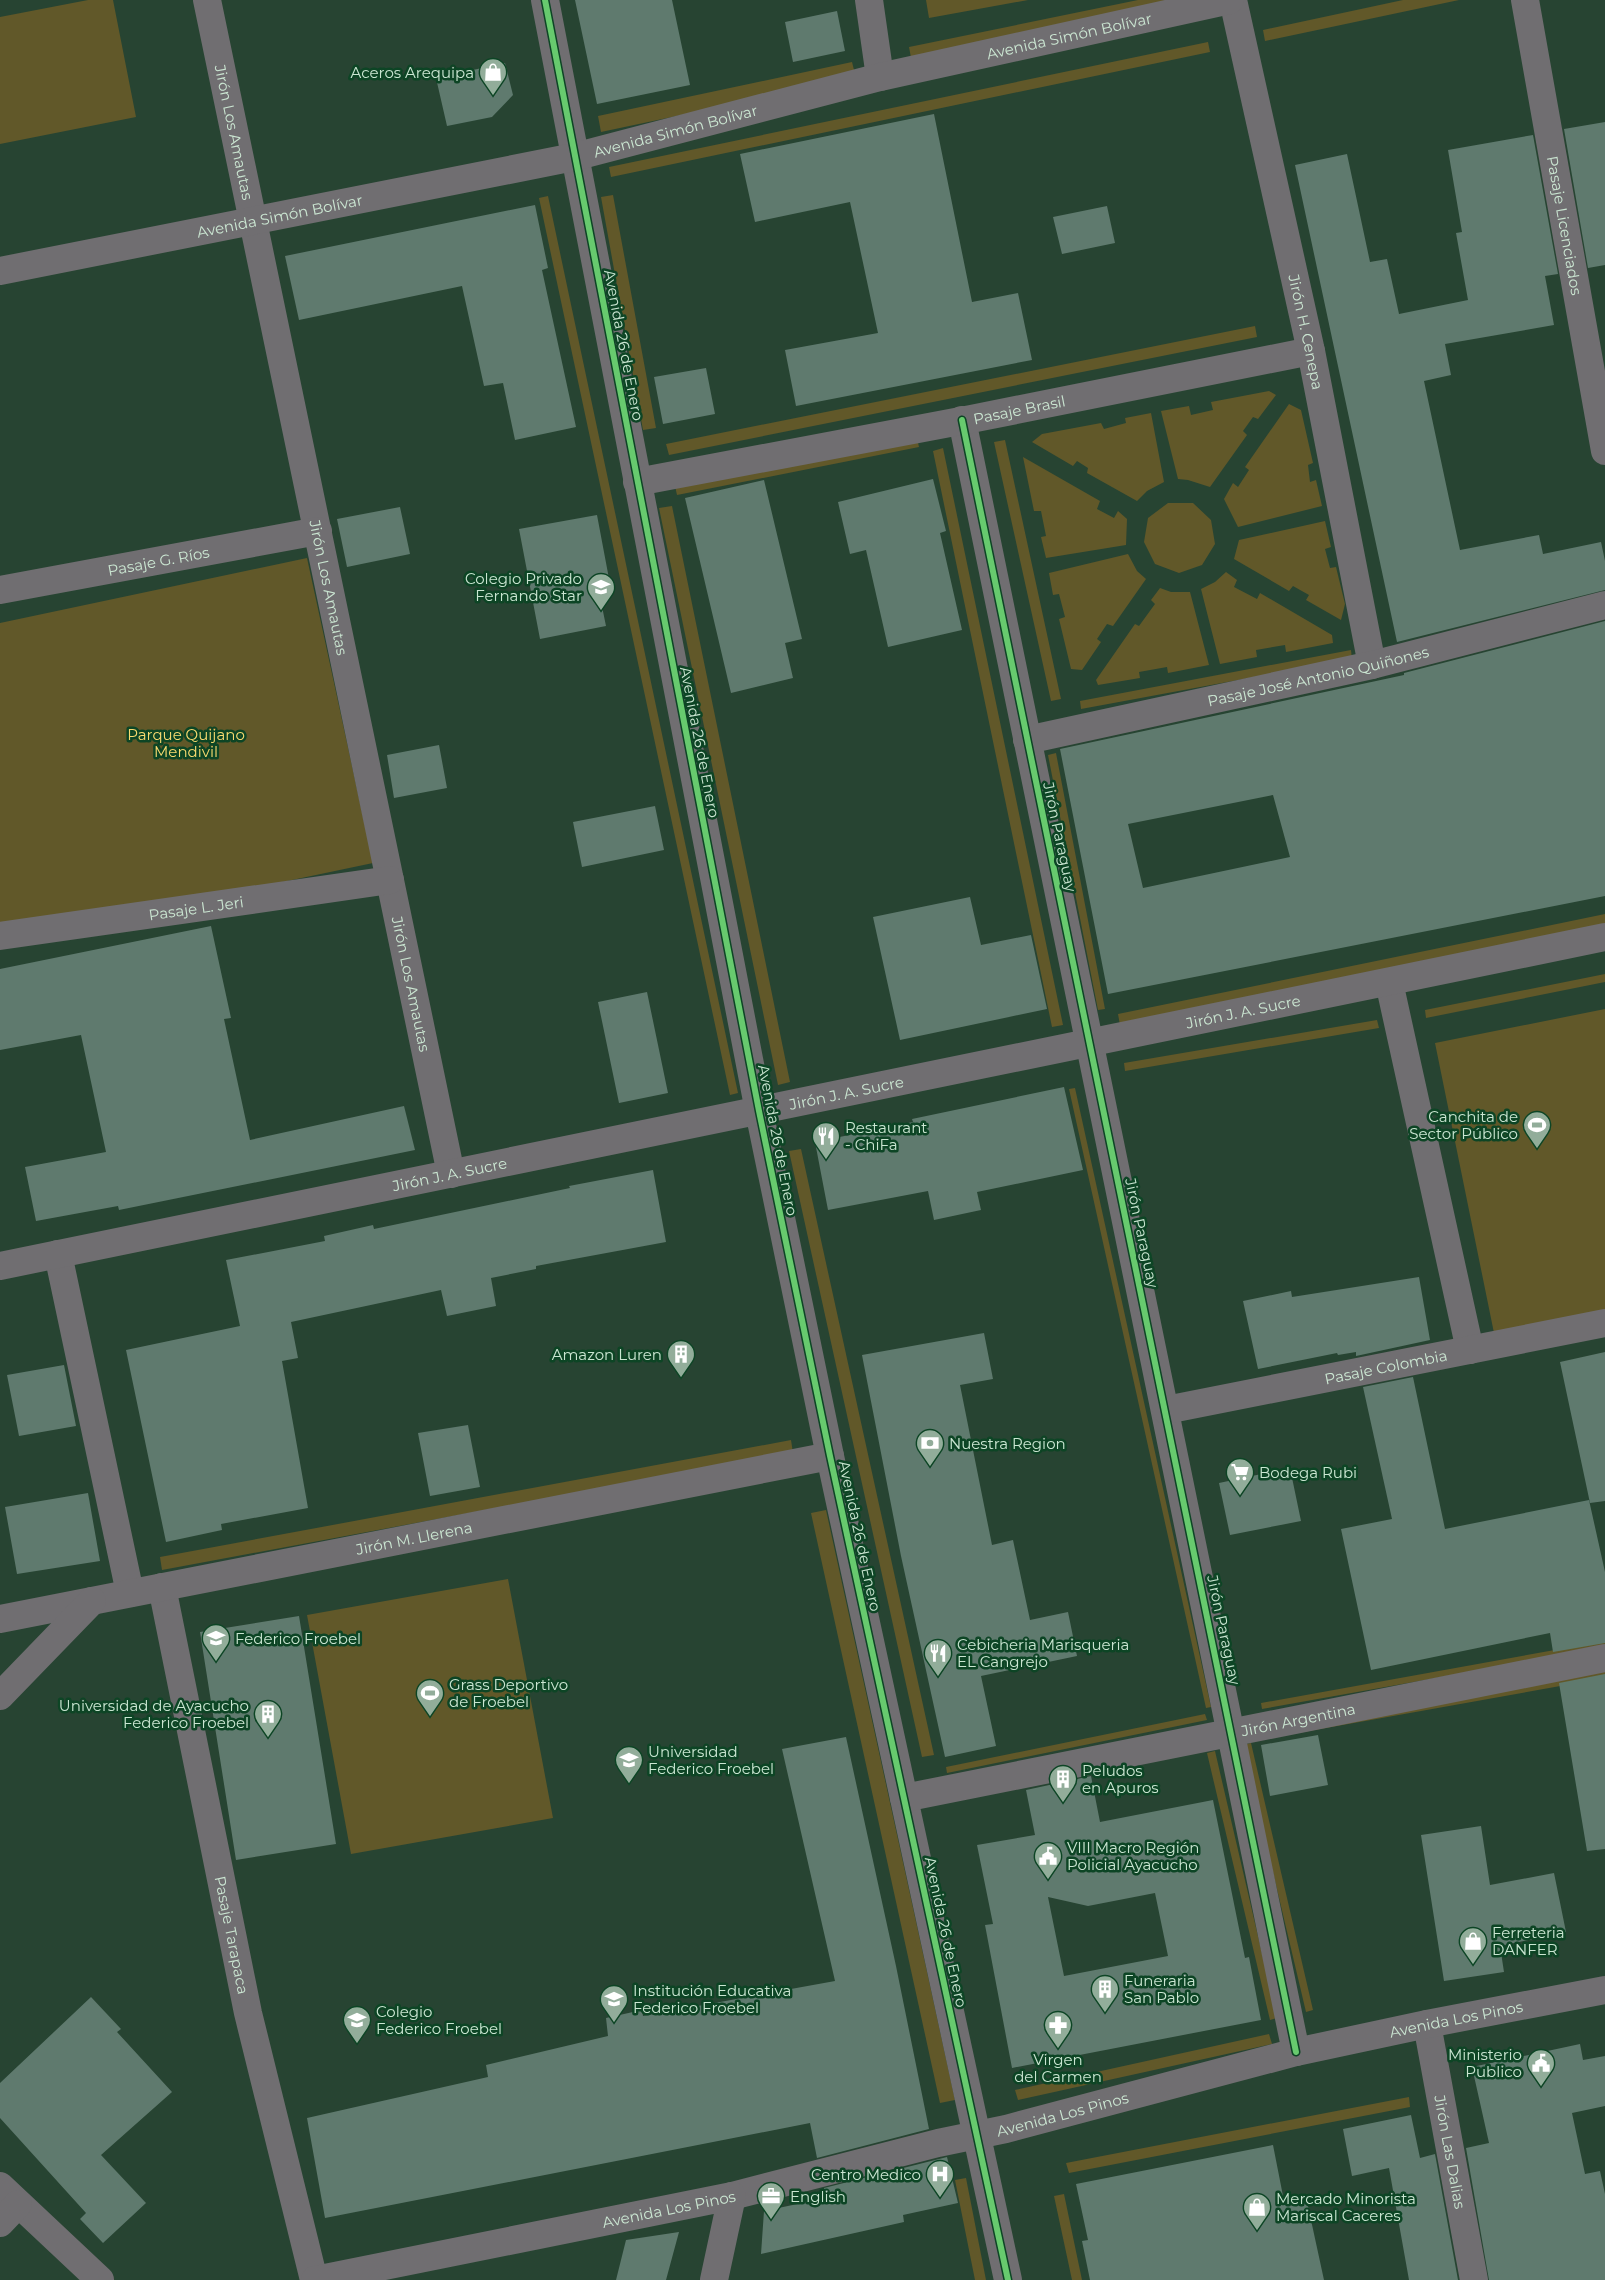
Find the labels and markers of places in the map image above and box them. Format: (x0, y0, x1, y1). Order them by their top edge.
shop icon: Aceros Arequipa (478, 57, 508, 96)
place label: Aceros Arequipa (351, 63, 474, 82)
place label: Colegio Privado Fernando Star (465, 569, 582, 605)
school or university icon: Colegio Privado Fernando Star (586, 572, 616, 611)
place label: Canchita de Sector Público (1409, 1107, 1518, 1143)
sports icon: Canchita de Sector Público (1522, 1110, 1552, 1149)
place label: Restaurant - ChiFa (845, 1118, 927, 1154)
restaurant icon: Restaurant - ChiFa (811, 1121, 841, 1160)
building icon: Amazon Luren (666, 1339, 696, 1378)
place label: Amazon Luren (552, 1345, 662, 1364)
bank icon: Nuestra Region (915, 1428, 945, 1467)
place label: Nuestra Region (949, 1434, 1066, 1453)
supermarket icon: Bodega Rubi (1225, 1457, 1255, 1496)
place label: Bodega Rubi (1259, 1463, 1357, 1482)
school or university icon: Federico Froebel (201, 1623, 231, 1662)
place label: Federico Froebel (235, 1629, 361, 1648)
place label: Cebicheria Marisqueria EL Cangrejo (957, 1635, 1129, 1671)
restaurant icon: Cebicheria Marisqueria EL Cangrejo (923, 1638, 953, 1677)
place label: Grass Deportivo de Froebel (449, 1675, 568, 1711)
sports icon: Grass Deportivo de Froebel (415, 1678, 445, 1717)
place label: Universidad de Ayacucho Federico Froebel (59, 1696, 249, 1732)
building icon: Universidad de Ayacucho Federico Froebel (253, 1699, 283, 1738)
place label: Universidad Federico Froebel (648, 1742, 774, 1778)
school or university icon: Universidad Federico Froebel (614, 1745, 644, 1784)
place label: Peludos en Apuros (1082, 1761, 1159, 1797)
building icon: Peludos en Apuros (1048, 1764, 1078, 1803)
place label: VIII Macro Región Policial Ayacucho (1067, 1838, 1199, 1874)
public building icon: VIII Macro Región Policial Ayacucho (1033, 1841, 1063, 1880)
place label: Ferreteria DANFER (1492, 1923, 1565, 1959)
shop icon: Ferreteria DANFER (1458, 1926, 1488, 1965)
place label: Funeraria San Pablo (1124, 1971, 1199, 2007)
building icon: Funeraria San Pablo (1090, 1974, 1120, 2013)
place label: Institución Educativa Federico Froebel (633, 1981, 791, 2017)
school or university icon: Institución Educativa Federico Froebel (599, 1984, 629, 2023)
place label: Colegio Federico Froebel (376, 2002, 502, 2038)
school or university icon: Colegio Federico Froebel (342, 2005, 372, 2044)
pharmacy icon: Virgen del Carmen (1043, 2010, 1073, 2049)
place label: Ministerio Publico (1448, 2045, 1522, 2081)
public building icon: Ministerio Publico (1526, 2048, 1556, 2087)
place label: Virgen del Carmen (1014, 2050, 1102, 2086)
hospital icon: Centro Medico (925, 2159, 955, 2198)
place label: Centro Medico (811, 2165, 921, 2184)
office icon: English (756, 2181, 786, 2220)
place label: English (790, 2187, 846, 2206)
place label: Mercado Minorista Mariscal Caceres (1276, 2189, 1416, 2225)
shop icon: Mercado Minorista Mariscal Caceres (1242, 2192, 1272, 2231)

